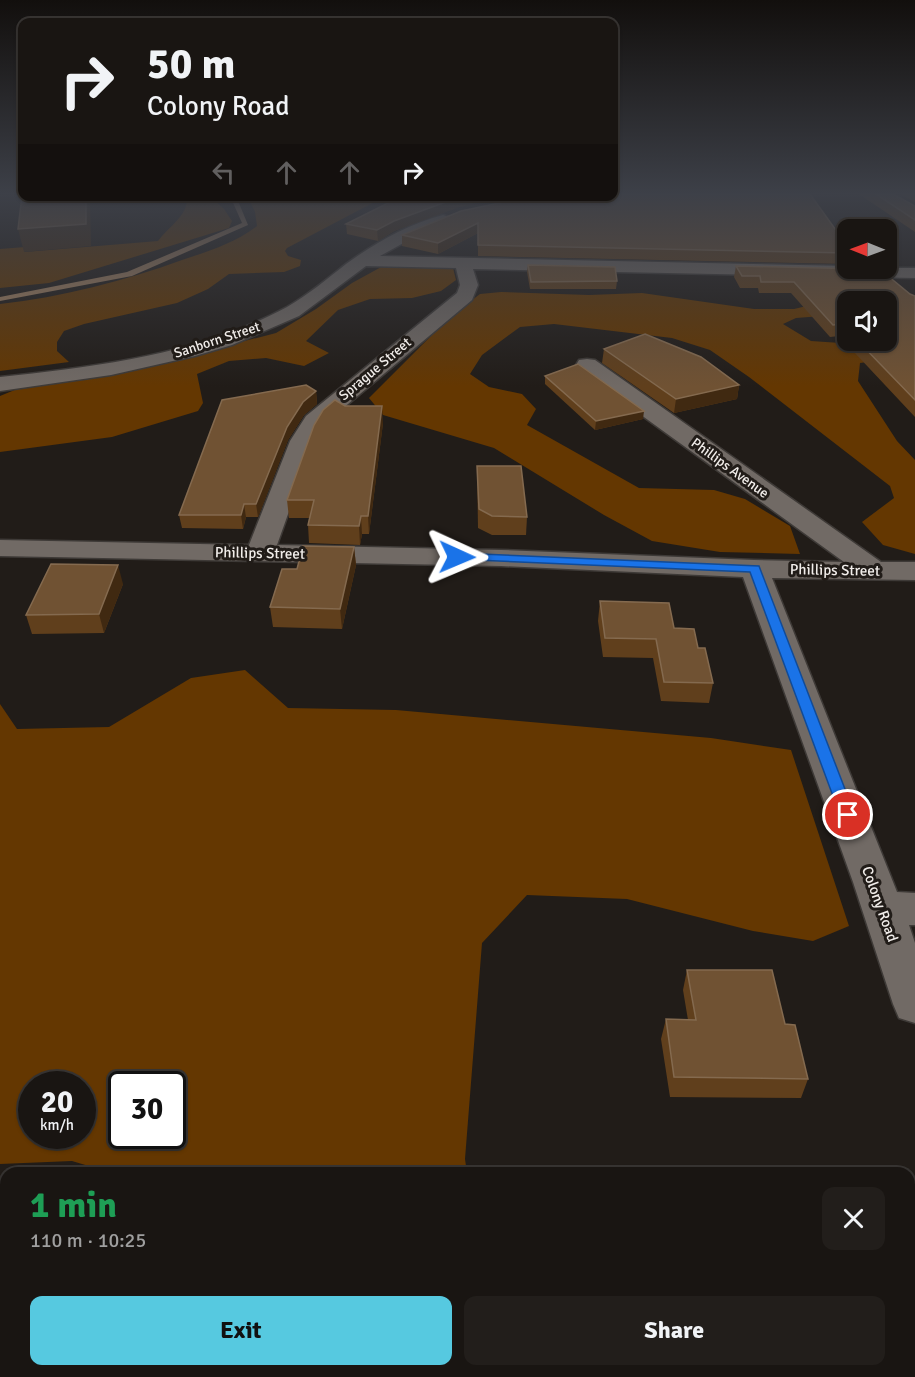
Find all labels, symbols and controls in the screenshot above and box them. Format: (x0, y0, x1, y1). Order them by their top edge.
text: 50 m (147, 39, 236, 90)
icon: right (48, 42, 126, 120)
text: Colony Road (147, 90, 289, 123)
icon: left (207, 156, 240, 189)
icon: ahead (270, 156, 303, 189)
icon: ahead (333, 156, 366, 189)
icon: right (396, 156, 429, 189)
north arrow (837, 219, 897, 279)
map controls (837, 219, 897, 351)
button: sound (837, 291, 897, 351)
street label: Sanborn Street (172, 318, 262, 362)
street label: Sprague Street (335, 334, 415, 404)
street label: Phillips Avenue (688, 434, 772, 502)
position arrow (425, 525, 489, 589)
street label: Phillips Street (215, 543, 305, 563)
street label: Phillips Street (790, 560, 880, 580)
pin (822, 789, 873, 840)
icon: arrive (831, 798, 864, 831)
street label: Colony Road (858, 864, 902, 944)
speed limit sign: 30 (108, 1071, 186, 1149)
text: 20 (41, 1084, 73, 1121)
text: km/h (40, 1116, 74, 1134)
text: 1 min (30, 1183, 117, 1228)
button: close (822, 1187, 885, 1250)
text: 110 m · 10:25 (30, 1228, 146, 1253)
button: Exit (30, 1296, 452, 1365)
button: Share (464, 1296, 885, 1365)

